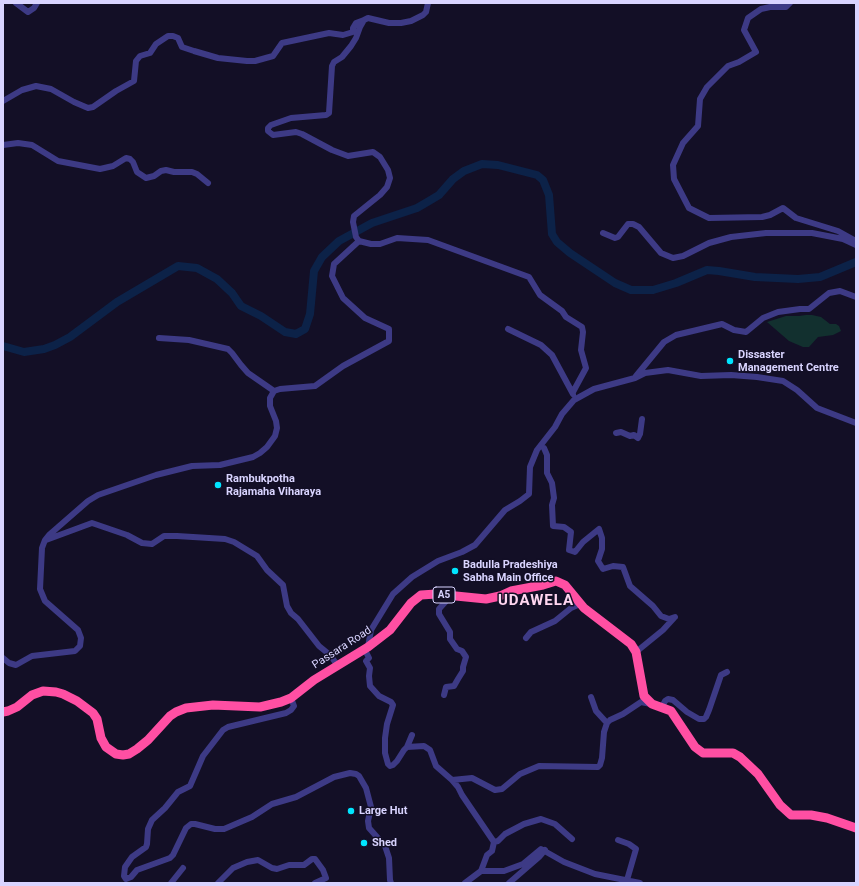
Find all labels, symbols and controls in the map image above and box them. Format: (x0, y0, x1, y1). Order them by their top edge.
place label: Dissaster Management Centre (738, 348, 839, 374)
marker: Dissaster Management Centre (725, 356, 735, 366)
place label: Rambukpotha Rajamaha Viharaya (226, 472, 321, 498)
marker: Rambukpotha Rajamaha Viharaya (213, 480, 223, 490)
place label: Badulla Pradeshiya Sabha Main Office (463, 558, 558, 584)
marker: Badulla Pradeshiya Sabha Main Office (450, 566, 460, 576)
road number: A5 (433, 587, 455, 603)
district label: UDAWELA (498, 592, 574, 610)
street label: Passara Road (310, 624, 374, 672)
place label: Large Hut (359, 804, 407, 818)
marker: Large Hut (346, 806, 356, 816)
place label: Shed (372, 836, 397, 850)
marker: Shed (359, 838, 369, 848)

